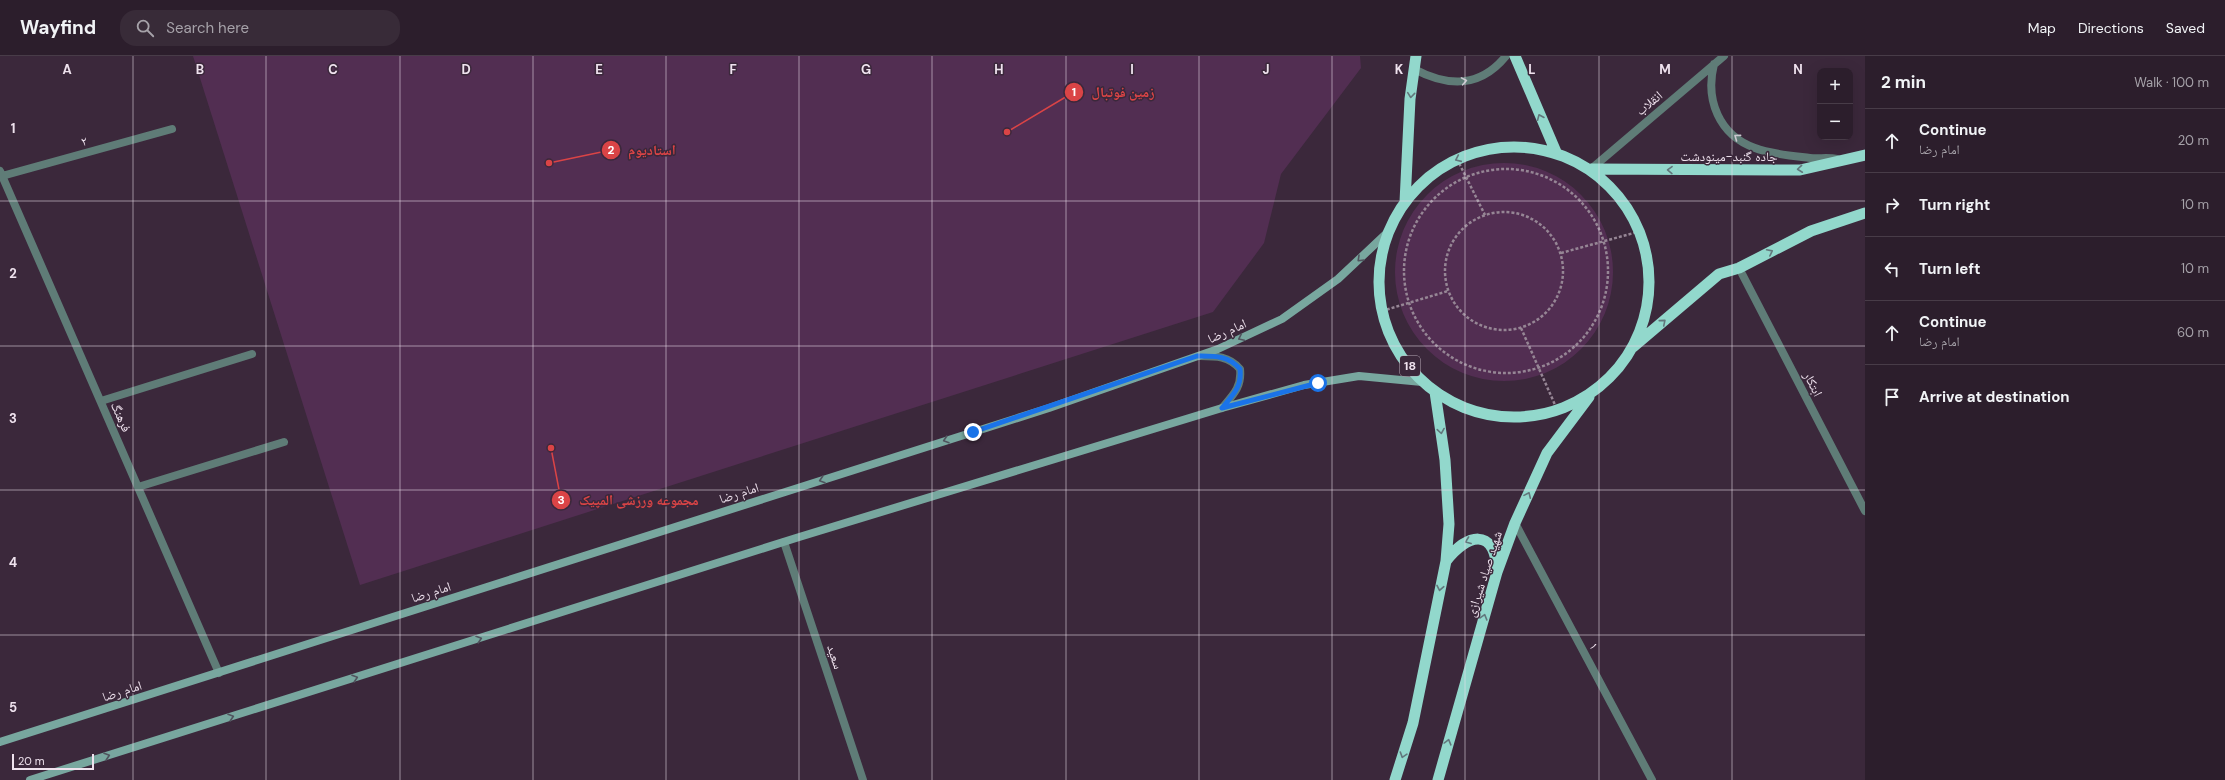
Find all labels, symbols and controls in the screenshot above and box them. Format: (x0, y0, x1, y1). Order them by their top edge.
search box (120, 10, 400, 46)
text: Wayfind (20, 15, 96, 40)
icon: search (134, 17, 156, 39)
text: Search here (166, 18, 249, 38)
text: Map (2028, 19, 2056, 37)
text: Directions (2078, 19, 2144, 37)
text: Saved (2166, 19, 2205, 37)
text: A (62, 61, 72, 78)
text: B (196, 61, 204, 78)
text: C (328, 61, 338, 78)
text: D (461, 61, 471, 78)
text: E (595, 61, 603, 78)
text: F (729, 61, 737, 78)
text: G (861, 61, 871, 78)
text: H (994, 61, 1004, 78)
text: I (1130, 61, 1134, 78)
text: J (1262, 61, 1270, 78)
text: K (1395, 61, 1404, 78)
text: L (1528, 61, 1536, 78)
text: M (1659, 61, 1671, 78)
text: N (1793, 61, 1803, 78)
map controls (1817, 68, 1853, 140)
button: + (1817, 68, 1853, 104)
text: 2 min (1881, 71, 1926, 93)
text: Walk · 100 m (2134, 74, 2209, 91)
one-way arrow (1461, 77, 1467, 86)
callout: زمین فوتبال (1064, 79, 1163, 105)
text: زمین فوتبال (1092, 83, 1154, 101)
text: 1 (1072, 84, 1076, 100)
street label: انقلاب (1632, 87, 1666, 119)
one-way arrow (1407, 92, 1416, 98)
button: − (1817, 104, 1853, 140)
one-way arrow (1537, 113, 1545, 120)
text: 1 (11, 120, 15, 137)
text: Continue (1919, 120, 1987, 140)
icon: ahead (1881, 130, 1903, 152)
street label: ۲ (79, 132, 89, 150)
text: 20 m (2178, 132, 2209, 149)
one-way arrow (1735, 135, 1742, 142)
callout: استادیوم (601, 137, 684, 163)
text: استادیوم (628, 141, 676, 160)
text: امام رضا (1919, 141, 1960, 158)
text: 2 (608, 142, 615, 158)
street label: جاده گنبد-مینودشت (1681, 148, 1777, 165)
one-way arrow (1455, 154, 1462, 162)
one-way arrow (1796, 164, 1803, 173)
one-way arrow (1667, 166, 1673, 174)
icon: right (1881, 194, 1903, 216)
text: Turn right (1919, 195, 1990, 215)
text: 10 m (2181, 196, 2209, 213)
one-way arrow (1766, 249, 1774, 257)
one-way arrow (1357, 254, 1365, 262)
icon: left (1881, 258, 1903, 280)
text: Turn left (1919, 259, 1980, 279)
text: 10 m (2181, 260, 2209, 277)
text: 2 (9, 265, 17, 282)
text: Continue (1919, 312, 1987, 332)
street label: امام رضا (1205, 315, 1249, 347)
one-way arrow (1658, 319, 1665, 326)
icon: ahead (1881, 322, 1903, 344)
text: 60 m (2177, 324, 2209, 341)
one-way arrow (1237, 333, 1245, 341)
text: امام رضا (1919, 333, 1960, 350)
road number: 18 (1400, 356, 1420, 376)
street label: ابتکار (1799, 368, 1826, 399)
route start (1309, 374, 1327, 392)
icon: arrive (1881, 386, 1903, 408)
text: Arrive at destination (1919, 387, 2070, 407)
street label: فرهنگ (107, 399, 135, 435)
text: 3 (9, 410, 17, 427)
route end (964, 423, 982, 441)
one-way arrow (1436, 428, 1445, 434)
one-way arrow (943, 436, 950, 444)
one-way arrow (819, 475, 826, 484)
street label: امام رضا (717, 479, 761, 507)
callout: مجموعه ورزشی المپیک (551, 487, 707, 513)
text: مجموعه ورزشی المپیک (579, 491, 699, 509)
text: 3 (557, 492, 565, 508)
one-way arrow (1523, 492, 1531, 500)
street label: شهید صیاد شیرازی (1462, 529, 1506, 619)
one-way arrow (1465, 537, 1472, 545)
text: 4 (9, 554, 17, 571)
street label: امام رضا (409, 578, 453, 606)
one-way arrow (1437, 584, 1445, 591)
one-way arrow (1479, 614, 1488, 621)
one-way arrow (475, 635, 482, 643)
street label: ۱ (1585, 639, 1603, 653)
street label: سعید (823, 643, 847, 671)
one-way arrow (351, 674, 358, 683)
street label: امام رضا (100, 677, 144, 705)
text: 5 (9, 699, 17, 716)
one-way arrow (227, 713, 234, 722)
one-way arrow (1443, 739, 1452, 746)
scale bar (12, 752, 94, 771)
one-way arrow (103, 752, 110, 761)
one-way arrow (1399, 752, 1408, 759)
text: 20 m (18, 754, 44, 768)

